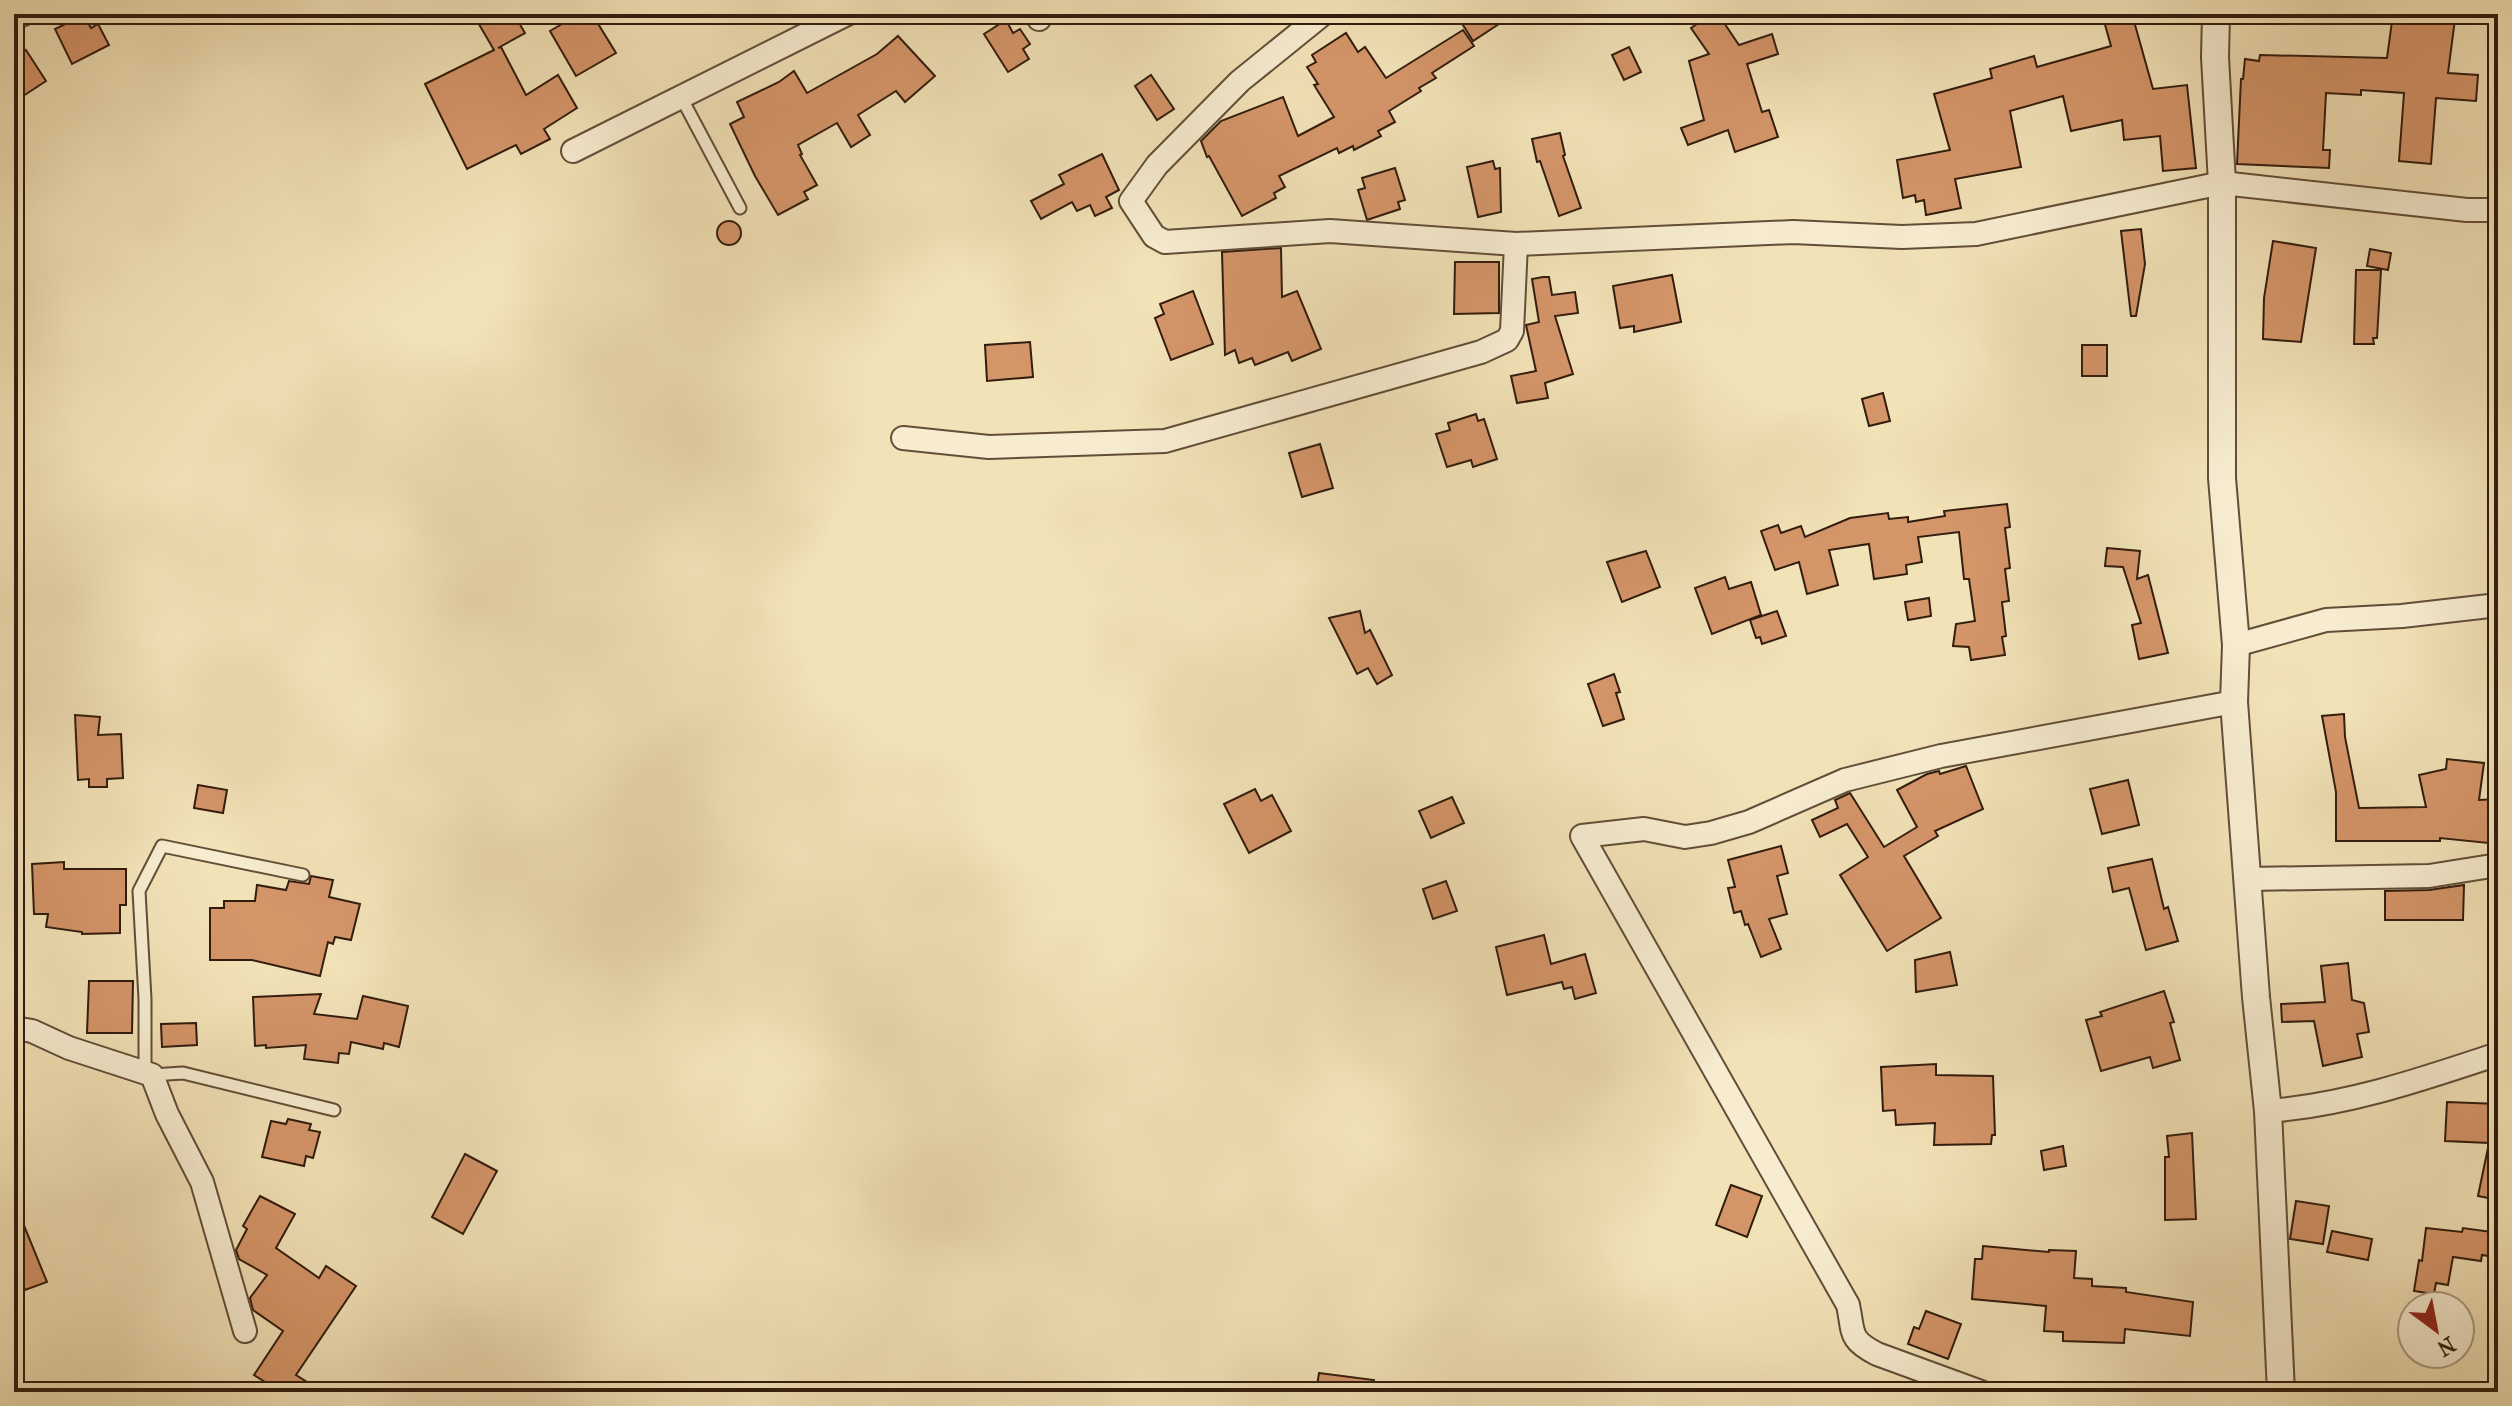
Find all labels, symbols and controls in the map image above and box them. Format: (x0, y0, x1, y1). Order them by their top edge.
north arrow (2396, 1290, 2476, 1370)
text: N (2432, 1331, 2460, 1362)

